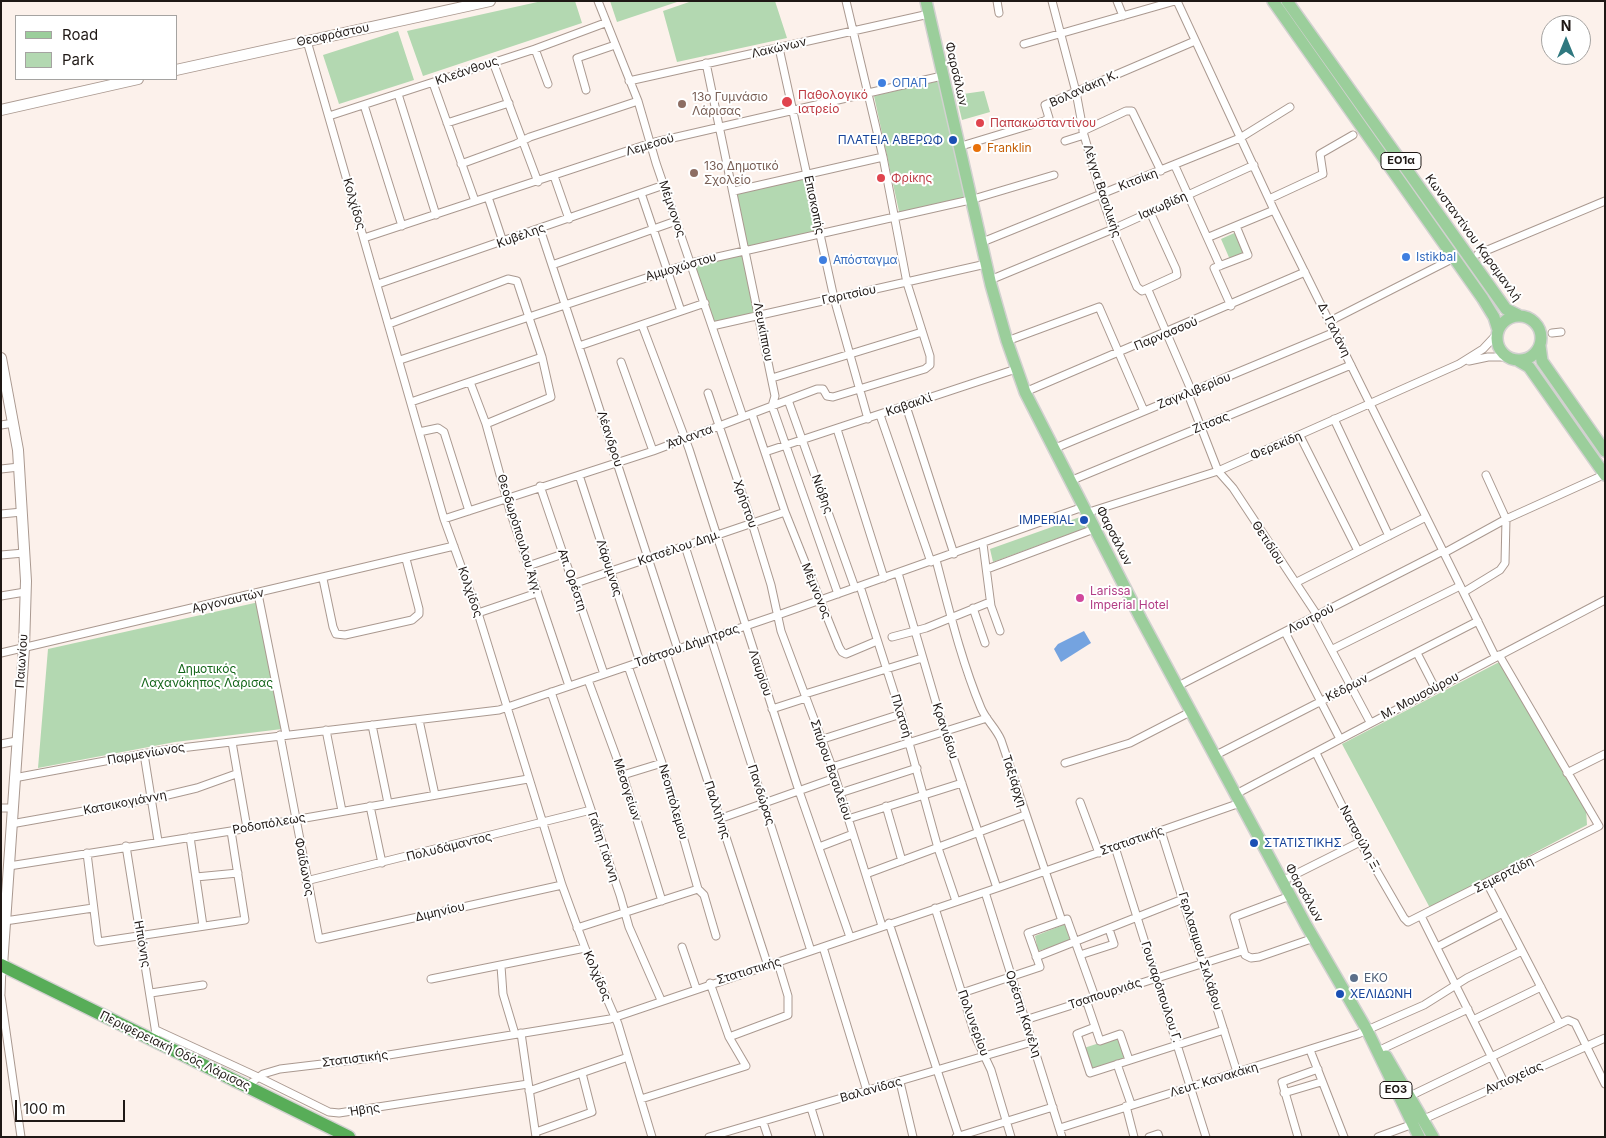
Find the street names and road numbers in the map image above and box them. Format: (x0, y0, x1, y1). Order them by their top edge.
street label: Θεοφράστου (295, 20, 371, 50)
street label: Λακώνων (750, 35, 808, 61)
street label: Φαρσάλων (942, 41, 970, 107)
street label: Κλεάνθους (434, 53, 500, 89)
street label: Βολανάκη Κ. (1047, 67, 1121, 111)
street label: Λεμεσού (624, 131, 676, 159)
street label: Λέγγα Βασιλικής (1080, 143, 1124, 239)
road number: ΕΟ1α (1381, 153, 1421, 170)
street label: Κιτσίκη (1116, 166, 1160, 194)
street label: Κωνσταντίνου Καραμανλή (1422, 172, 1524, 304)
street label: Επισκοπής (801, 174, 827, 236)
street label: Κολχίδος (340, 177, 368, 231)
street label: Μέμνονος (656, 179, 688, 239)
street label: Ιακωβίδη (1136, 189, 1190, 223)
street label: Κυβέλης (495, 221, 547, 251)
street label: Αμμοχώστου (644, 250, 718, 284)
street label: Γαριτσίου (821, 282, 877, 308)
street label: Δ. Γαλάνη (1315, 300, 1353, 360)
street label: Λευκίππου (750, 301, 776, 363)
street label: Παρνασσού (1132, 314, 1200, 354)
street label: Ζαγκλιβερίου (1155, 370, 1233, 412)
street label: Καβακλί (884, 390, 934, 420)
street label: Λέανδρου (594, 409, 626, 469)
street label: Ζίτσας (1191, 409, 1231, 437)
street label: Άτλαντα (665, 422, 715, 452)
street label: Φερεκίδη (1248, 429, 1304, 463)
street label: Θεοδωρόπουλου Άγγ. (494, 472, 544, 596)
street label: Νιόβης (808, 472, 836, 516)
street label: Χρήστου (730, 478, 760, 530)
street label: Φαρσάλων (1093, 504, 1135, 568)
street label: Θετιδίου (1249, 518, 1287, 568)
street label: Κατσέλου Δημ. (636, 527, 722, 569)
street label: Λάρυμνας (593, 538, 625, 598)
street label: Απ. Ορέστη (555, 547, 589, 613)
street label: Μέμνονος (798, 561, 834, 621)
street label: Κολχίδος (455, 565, 485, 619)
street label: Αργοναυτών (191, 586, 265, 616)
street label: Λουτρού (1285, 601, 1337, 637)
street label: Τσάτσου Δήμητρας (633, 621, 741, 671)
street label: Παιωνίου (13, 633, 31, 689)
street label: Λαυρίου (745, 648, 775, 698)
street label: Μ. Μουσούρου (1379, 669, 1461, 723)
street label: Κέδρων (1323, 671, 1371, 705)
street label: Πλατσή (888, 692, 914, 740)
street label: Κρανιδίου (929, 701, 961, 761)
street label: Σπύρου Βασιλείου (807, 718, 855, 822)
street label: Παρμενίωνος (106, 740, 186, 768)
street label: Ταξιάρχη (999, 753, 1029, 809)
street label: Μεσογείων (610, 757, 644, 823)
street label: Νεοπτόλεμου (655, 763, 691, 841)
street label: Πανδώρας (744, 763, 778, 827)
street label: Παλλήνης (701, 779, 733, 841)
street label: Κατσικογιάννη (82, 788, 168, 818)
street label: Νατσούλη Ξ. (1336, 803, 1384, 875)
street label: Ροδοπόλεως (231, 810, 307, 838)
street label: Γαΐτη Γιάννη (584, 810, 622, 884)
street label: Στατιστικής (1098, 823, 1166, 859)
street label: Πολυδάμαντος (405, 829, 493, 865)
street label: Φαίδωνος (291, 837, 317, 897)
street label: Σεμερτζίδη (1472, 854, 1536, 896)
street label: Φαρσάλων (1282, 861, 1326, 925)
street label: Γερλασιμου Σκλάβου (1175, 890, 1225, 1012)
street label: Διμηνίου (414, 899, 466, 925)
street label: Ηπιόνης (131, 919, 153, 969)
street label: Γουναρόπουλου Γ. (1138, 940, 1184, 1044)
street label: Κολχίδος (580, 949, 614, 1003)
street label: Στατιστικής (715, 954, 783, 988)
street label: Ορέστη Κανέλη (1002, 969, 1044, 1059)
street label: Τσαπουρνιάς (1067, 975, 1143, 1013)
street label: Πολυνερίου (954, 988, 992, 1058)
street label: Περιφερειακή Οδός Λάρισας (97, 1008, 253, 1094)
street label: Στατιστικής (321, 1048, 389, 1070)
street label: Αντιοχείας (1483, 1059, 1545, 1097)
street label: Λευτ. Κανακάκη (1168, 1060, 1260, 1100)
street label: Βαλανίδας (838, 1074, 904, 1106)
road number: ΕΟ3 (1380, 1082, 1412, 1098)
street label: Ήβης (347, 1100, 381, 1120)

